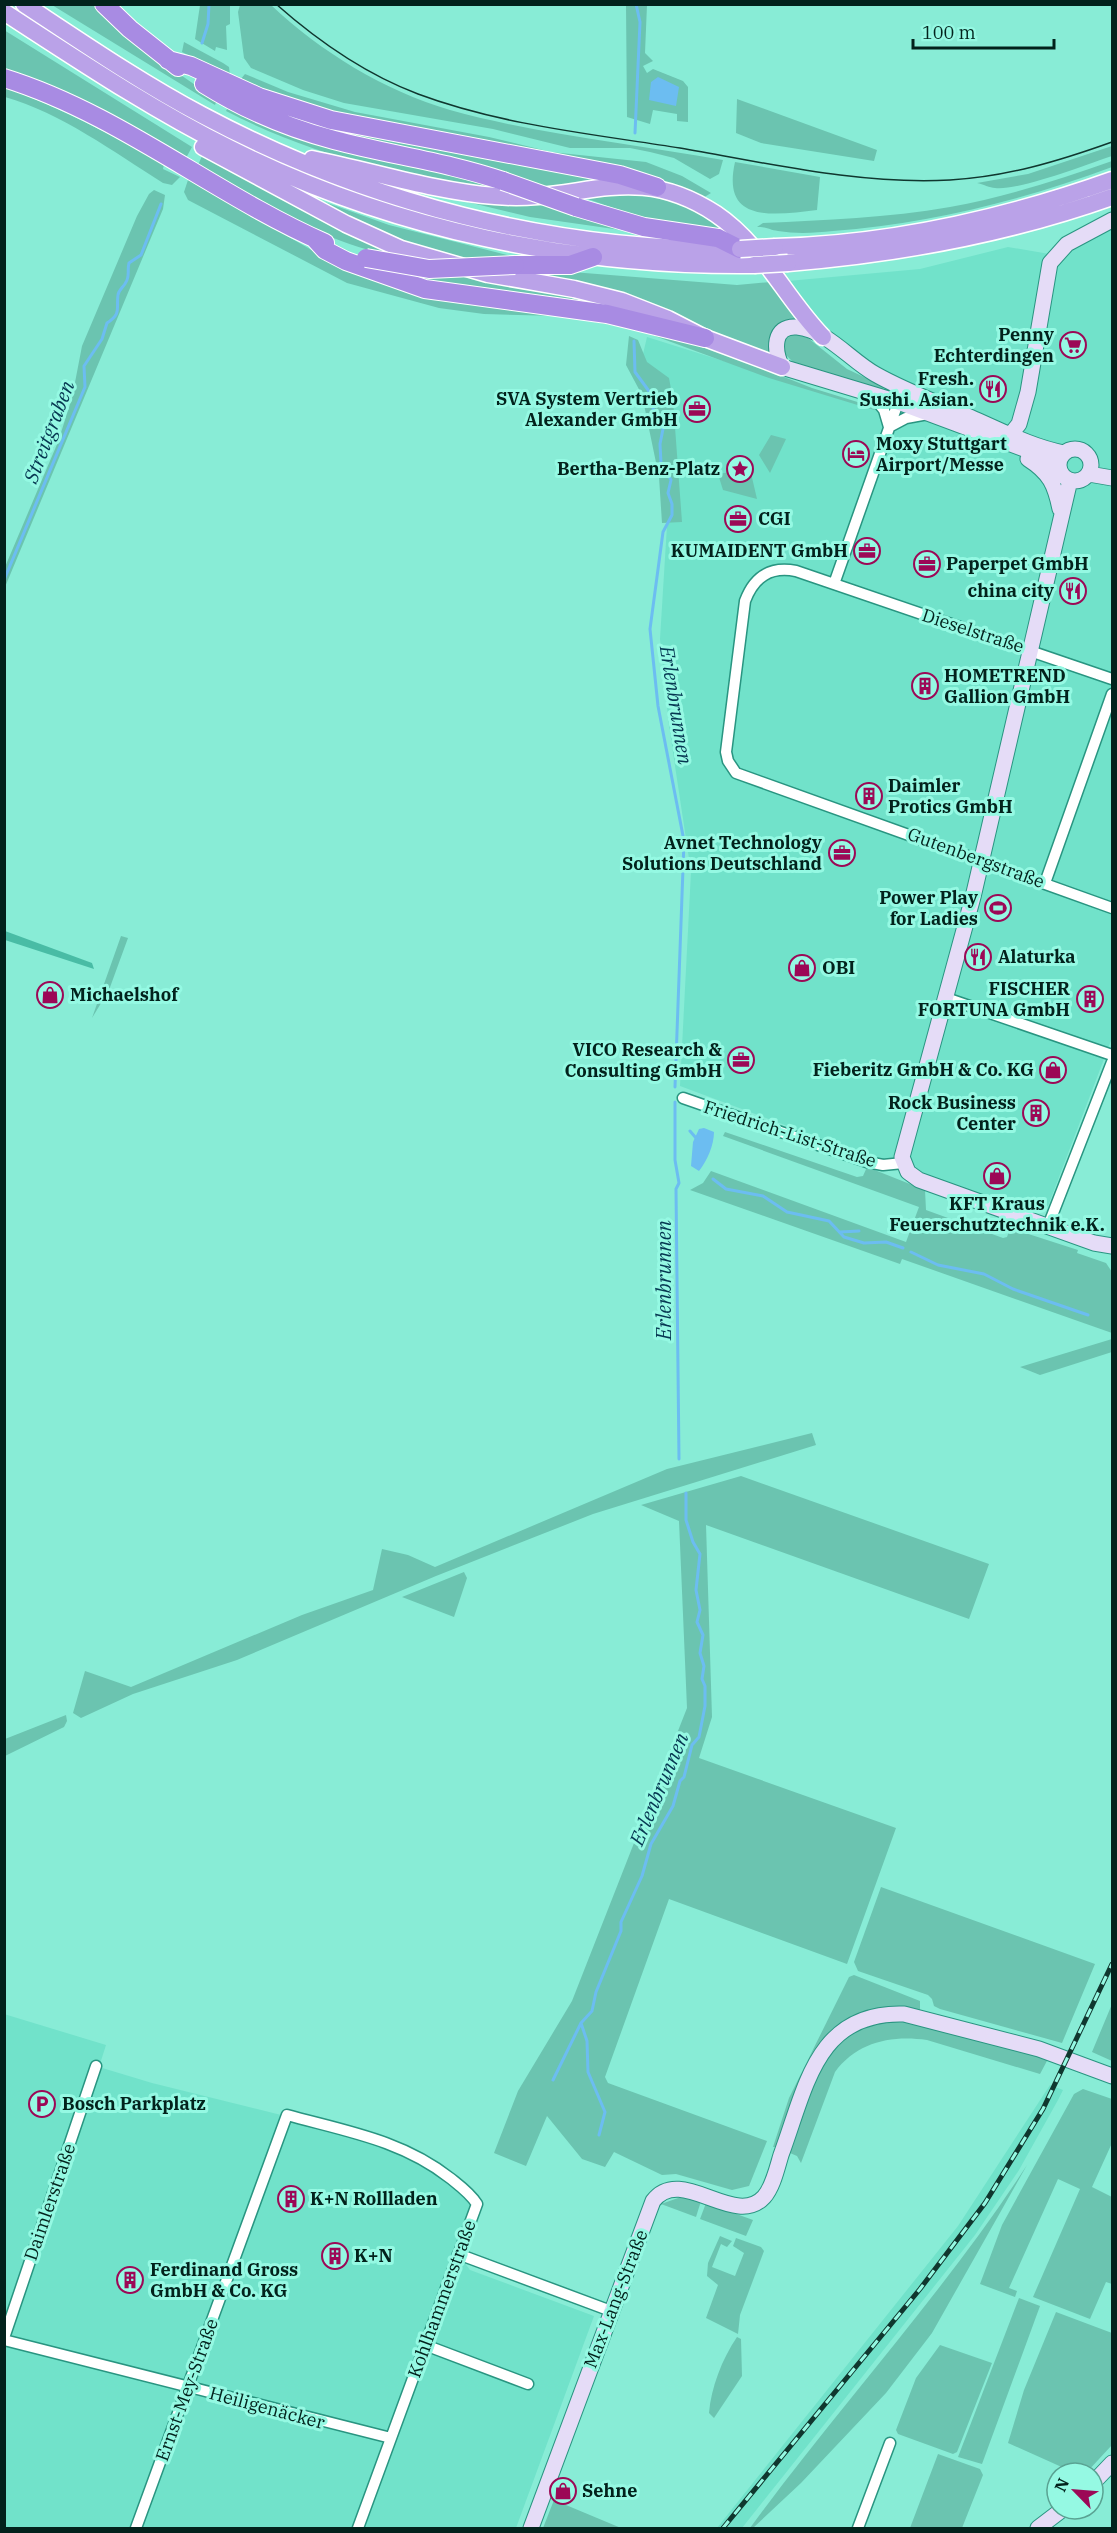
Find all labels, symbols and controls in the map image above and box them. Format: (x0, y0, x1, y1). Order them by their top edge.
scale bar (913, 12, 1054, 50)
text: 100 m (922, 21, 976, 44)
place label: Penny Echterdingen (934, 323, 1055, 367)
supermarket icon: Penny Echterdingen (1058, 330, 1088, 360)
place label: Fresh. Sushi. Asian. (860, 367, 974, 411)
restaurant icon: Fresh. Sushi. Asian. (978, 374, 1008, 404)
water label: Streitgraben (16, 376, 81, 488)
place label: SVA System Vertrieb Alexander GmbH (496, 387, 678, 431)
office icon: SVA System Vertrieb Alexander GmbH (682, 394, 712, 424)
place label: Moxy Stuttgart Airport/Messe (876, 432, 1007, 476)
hotel icon: Moxy Stuttgart Airport/Messe (841, 439, 871, 469)
place icon: Bertha-Benz-Platz (725, 454, 755, 484)
place label: Bertha-Benz-Platz (557, 457, 720, 480)
office icon: CGI (723, 504, 753, 534)
place label: CGI (758, 507, 791, 530)
office icon: KUMAIDENT GmbH (852, 536, 882, 566)
place label: KUMAIDENT GmbH (671, 539, 848, 562)
office icon: Paperpet GmbH (912, 549, 942, 579)
place label: Paperpet GmbH (946, 552, 1089, 575)
restaurant icon: china city (1058, 576, 1088, 606)
place label: china city (968, 579, 1055, 602)
street label: Dieselstraße (919, 603, 1027, 658)
water label: Erlenbrunnen (654, 643, 699, 767)
place label: HOMETREND Gallion GmbH (944, 664, 1070, 708)
building icon: HOMETREND Gallion GmbH (910, 671, 940, 701)
place label: Daimler Protics GmbH (888, 774, 1013, 818)
building icon: Daimler Protics GmbH (854, 781, 884, 811)
street label: Gutenbergstraße (905, 822, 1048, 893)
place label: Avnet Technology Solutions Deutschland (622, 831, 823, 875)
office icon: Avnet Technology Solutions Deutschland (827, 838, 857, 868)
place label: Power Play for Ladies (879, 886, 979, 930)
sports icon: Power Play for Ladies (983, 893, 1013, 923)
restaurant icon: Alaturka (963, 942, 993, 972)
place label: Alaturka (998, 945, 1075, 968)
shop icon: OBI (787, 953, 817, 983)
place label: OBI (822, 956, 855, 979)
place label: FISCHER FORTUNA GmbH (918, 977, 1070, 1021)
shop icon: Michaelshof (35, 980, 65, 1010)
place label: Michaelshof (70, 983, 180, 1006)
building icon: FISCHER FORTUNA GmbH (1075, 984, 1105, 1014)
place label: VICO Research & Consulting GmbH (564, 1038, 723, 1082)
office icon: VICO Research & Consulting GmbH (726, 1045, 756, 1075)
shop icon: Fieberitz GmbH & Co. KG (1038, 1055, 1068, 1085)
place label: Fieberitz GmbH & Co. KG (813, 1058, 1034, 1081)
place label: Rock Business Center (888, 1091, 1016, 1135)
street label: Friedrich-List-Straße (701, 1095, 879, 1172)
building icon: Rock Business Center (1021, 1098, 1051, 1128)
shop icon: KFT Kraus Feuerschutztechnik e.K. (982, 1161, 1012, 1191)
place label: KFT Kraus Feuerschutztechnik e.K. (889, 1192, 1105, 1236)
water label: Erlenbrunnen (650, 1219, 677, 1341)
water label: Erlenbrunnen (622, 1728, 695, 1850)
parking icon: Bosch Parkplatz (27, 2089, 57, 2119)
place label: Bosch Parkplatz (62, 2092, 206, 2115)
street label: Daimlerstraße (19, 2140, 80, 2263)
building icon: K+N Rollladen (276, 2184, 306, 2214)
place label: K+N Rollladen (310, 2187, 438, 2210)
street label: Kohlhammerstraße (402, 2217, 481, 2381)
street label: Max-Lang-Straße (579, 2226, 653, 2371)
building icon: K+N (320, 2241, 350, 2271)
place label: K+N (354, 2244, 393, 2267)
place label: Ferdinand Gross GmbH & Co. KG (150, 2258, 298, 2302)
building icon: Ferdinand Gross GmbH & Co. KG (115, 2265, 145, 2295)
street label: Ernst-Mey-Straße (150, 2315, 223, 2464)
street label: Heiligenäcker (207, 2381, 327, 2434)
north arrow (1045, 2461, 1105, 2521)
text: N (1050, 2475, 1073, 2495)
shop icon: Sehne (548, 2476, 578, 2506)
place label: Sehne (582, 2479, 637, 2502)

